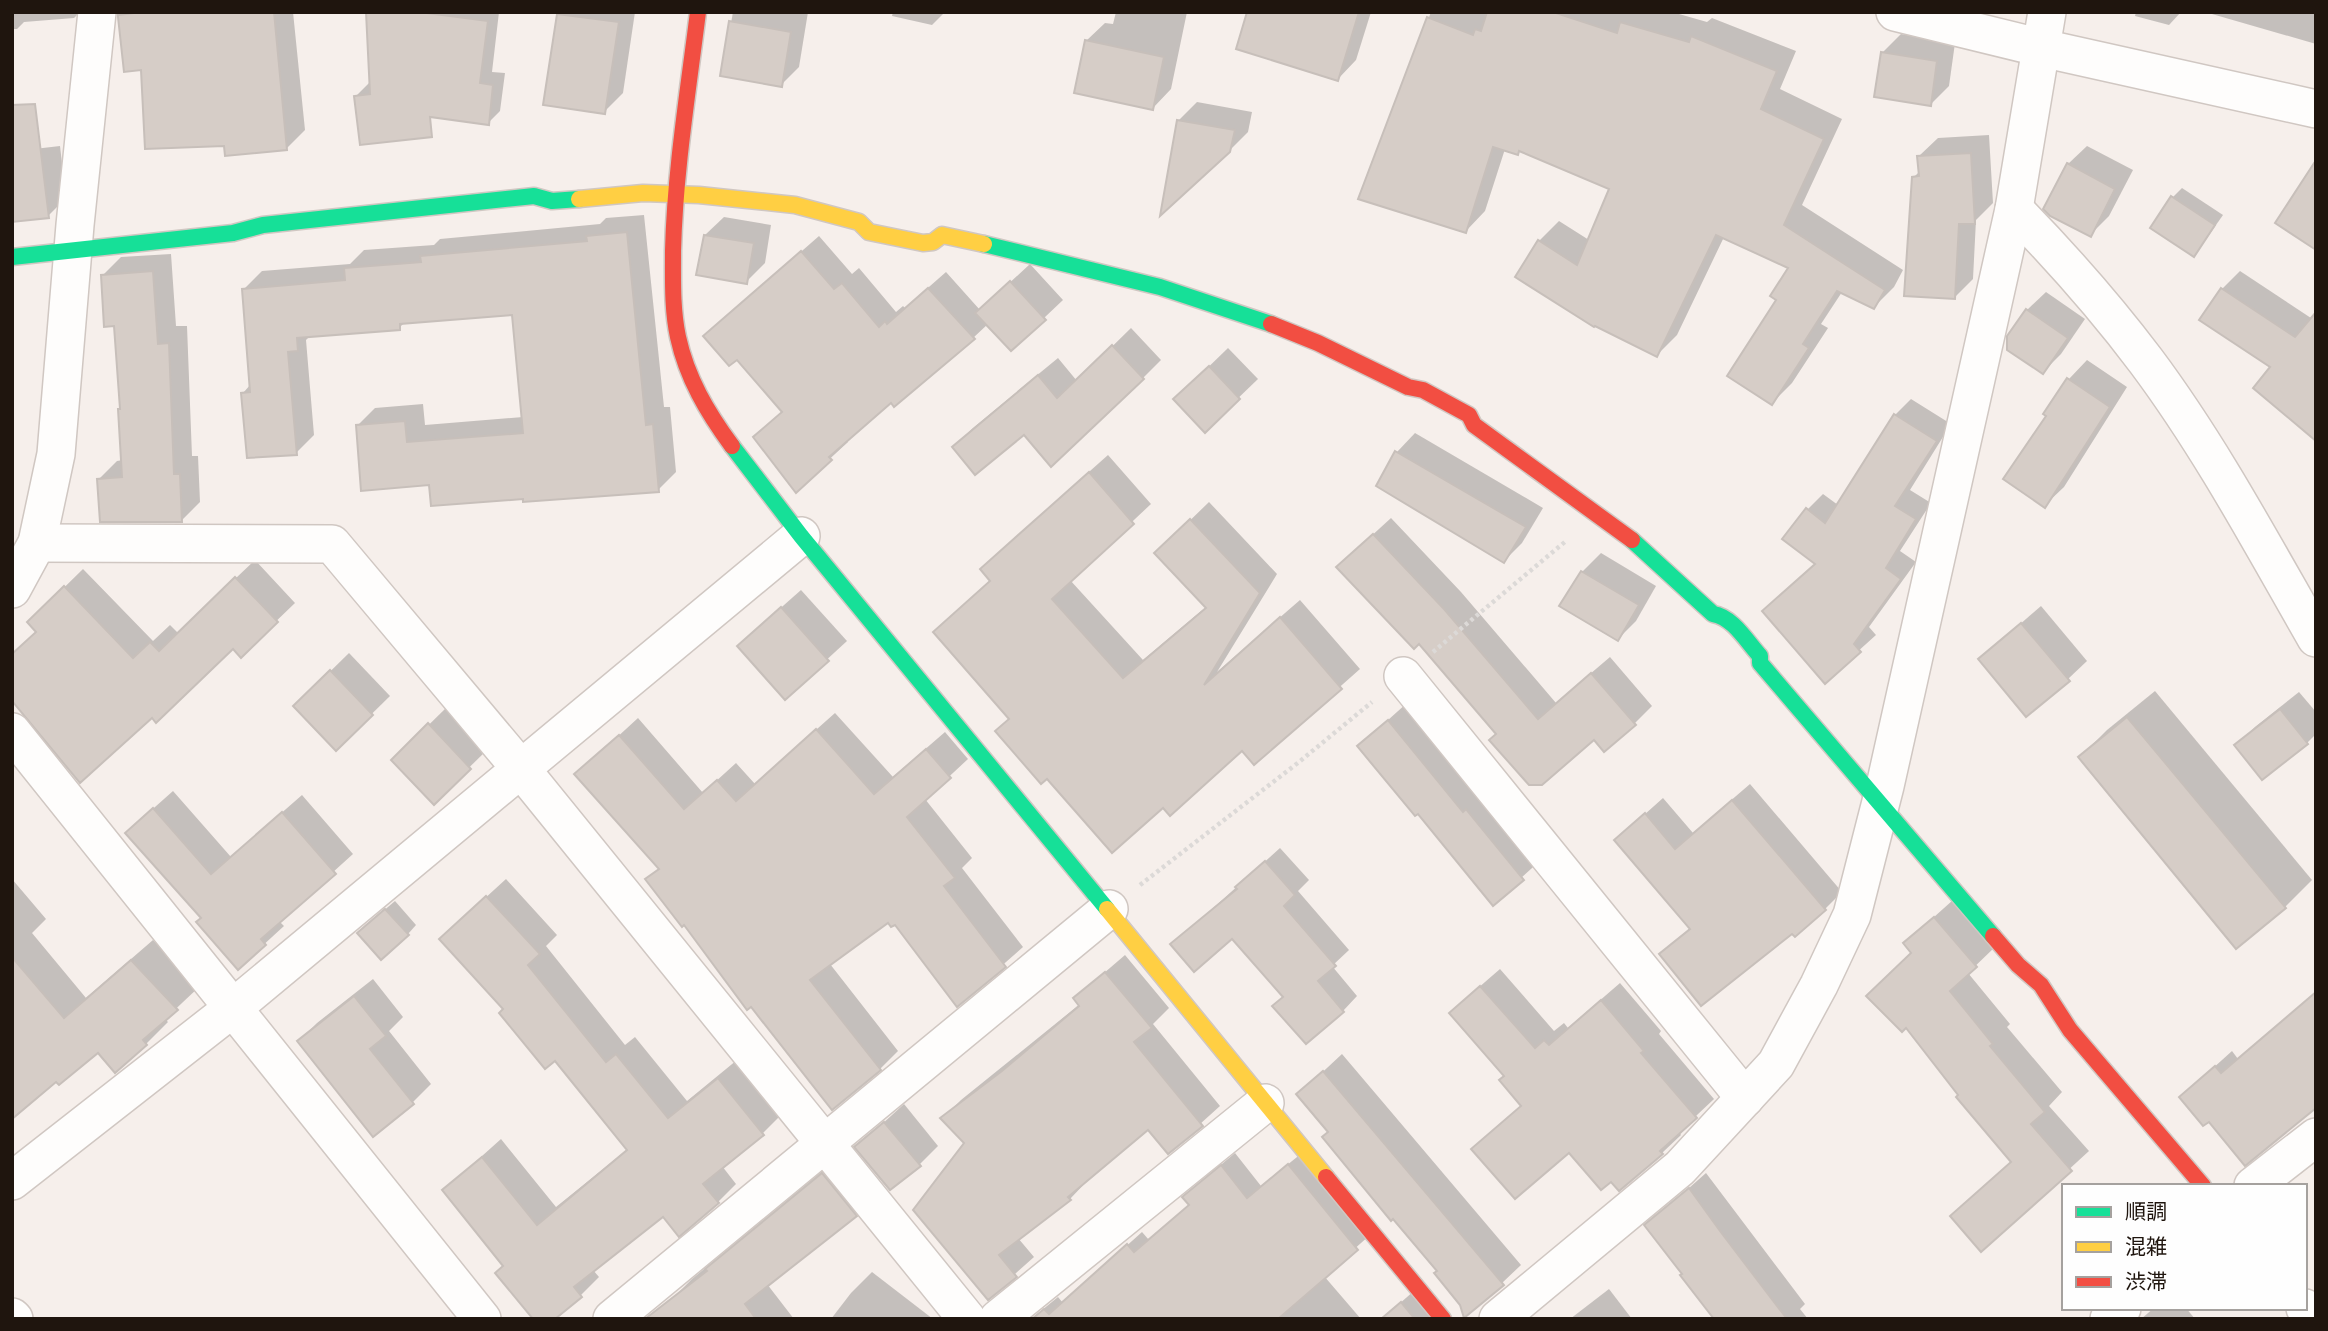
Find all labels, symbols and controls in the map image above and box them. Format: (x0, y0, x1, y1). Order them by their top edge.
legend (2062, 1184, 2307, 1310)
text: 順調 (2125, 1200, 2167, 1224)
text: 混雑 (2125, 1235, 2167, 1259)
text: 渋滞 (2125, 1270, 2167, 1294)

